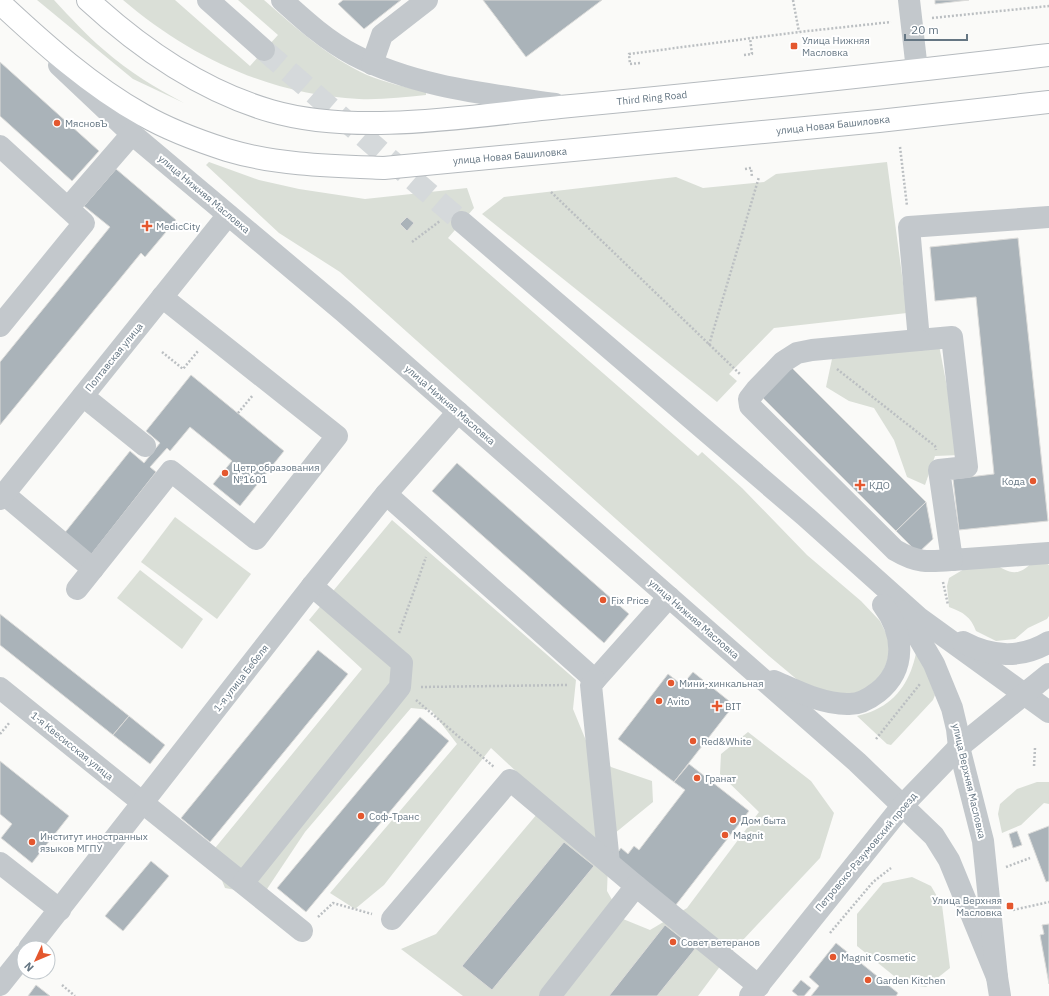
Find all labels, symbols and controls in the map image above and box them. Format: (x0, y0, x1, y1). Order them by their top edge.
scale bar (905, 16, 967, 42)
text: 20 m (911, 22, 939, 37)
place label: Улица Нижняя Масловка (802, 34, 870, 59)
marker: Улица Нижняя Масловка (789, 41, 799, 51)
street label: Third Ring Road (616, 88, 688, 108)
street label: улица Новая Башиловка (775, 112, 891, 137)
place label: МясновЪ (65, 117, 108, 130)
marker: МясновЪ (52, 118, 62, 128)
street label: улица Новая Башиловка (452, 144, 568, 167)
street label: улица Нижняя Масловка (155, 152, 253, 237)
marker: MedicCity (141, 220, 153, 232)
place label: MedicCity (156, 220, 200, 233)
street label: Полтавская улица (82, 319, 146, 394)
street label: улица Нижняя Масловка (402, 362, 498, 448)
place label: Цетр образования №1601 (233, 461, 320, 486)
marker: Цетр образования №1601 (220, 468, 230, 478)
place label: Кода (1002, 475, 1026, 488)
marker: Кода (1028, 476, 1038, 486)
marker: КДО (854, 479, 866, 491)
place label: КДО (869, 479, 890, 492)
street label: улица Нижняя Масловка (646, 576, 742, 662)
place label: Fix Price (611, 594, 650, 607)
marker: Fix Price (598, 595, 608, 605)
street label: 1-я улица Бебеля (211, 642, 271, 714)
place label: Мини-хинкальная (679, 677, 764, 690)
marker: Мини-хинкальная (666, 678, 676, 688)
place label: Avito (667, 695, 690, 708)
marker: Avito (654, 696, 664, 706)
place label: BIT (725, 700, 741, 713)
marker: BIT (712, 701, 722, 711)
street label: 1-я Квесисская улица (28, 709, 116, 784)
street label: улица Верхняя Масловка (949, 722, 989, 841)
place label: Red&White (701, 735, 752, 748)
marker: Red&White (688, 736, 698, 746)
place label: Гранат (705, 772, 737, 785)
marker: Гранат (692, 773, 702, 783)
street label: Петровско-Разумовский проезд (812, 790, 920, 914)
place label: Соф-Транс (369, 810, 419, 823)
marker: Соф-Транс (356, 811, 366, 821)
place label: Дом быта (741, 814, 787, 827)
marker: Дом быта (728, 815, 738, 825)
place label: Magnit (733, 829, 764, 842)
place label: Институт иностранных языков МГПУ (40, 830, 148, 855)
marker: Magnit (720, 830, 730, 840)
marker: Институт иностранных языков МГПУ (27, 837, 37, 847)
place label: Улица Верхняя Масловка (932, 894, 1003, 919)
marker: Улица Верхняя Масловка (1005, 901, 1015, 911)
place label: Совет ветеранов (681, 936, 760, 949)
marker: Совет ветеранов (668, 937, 678, 947)
north arrow (16, 940, 56, 980)
place label: Magnit Cosmetic (841, 951, 916, 964)
marker: Magnit Cosmetic (828, 952, 838, 962)
text: N (21, 959, 37, 975)
place label: Garden Kitchen (876, 974, 945, 987)
marker: Garden Kitchen (863, 975, 873, 985)

